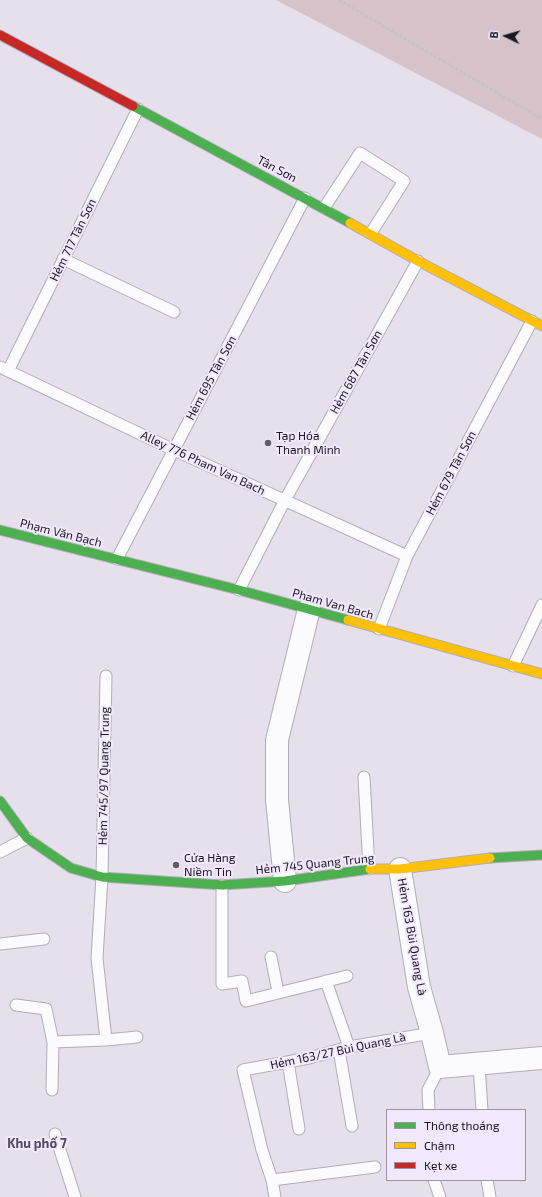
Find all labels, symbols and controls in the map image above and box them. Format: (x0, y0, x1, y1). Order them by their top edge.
north arrow (486, 16, 526, 56)
text: B (487, 31, 500, 39)
street label: Tân Sơn (255, 153, 299, 185)
street label: Hẻm 717 Tân Sơn (47, 196, 99, 284)
street label: Hẻm 687 Tân Sơn (327, 328, 385, 416)
street label: Hẻm 695 Tân Sơn (183, 333, 239, 423)
street label: Alley 776 Pham Van Bach (138, 428, 268, 498)
place label: Tạp Hóa Thanh Minh (276, 429, 341, 457)
street label: Hẻm 679 Tân Sơn (423, 429, 479, 517)
marker: Tạp Hóa Thanh Minh (263, 438, 273, 448)
street label: Phạm Văn Bạch (19, 516, 103, 550)
street label: Pham Van Bach (291, 586, 375, 622)
street label: Hẻm 745/97 Quang Trung (96, 707, 112, 845)
place label: Cửa Hàng Niềm Tin (184, 851, 236, 879)
street label: Hẻm 745 Quang Trung (255, 851, 375, 877)
marker: Cửa Hàng Niềm Tin (171, 860, 181, 870)
street label: Hẻm 163 Bùi Quang Là (395, 877, 429, 997)
street label: Hẻm 163/27 Bùi Quang Là (269, 1030, 407, 1072)
legend (386, 1109, 526, 1181)
text: Thông thoáng (424, 1118, 500, 1132)
district label: Khu phố 7 (7, 1136, 67, 1152)
text: Chậm (424, 1138, 455, 1152)
text: Kẹt xe (424, 1158, 457, 1172)

